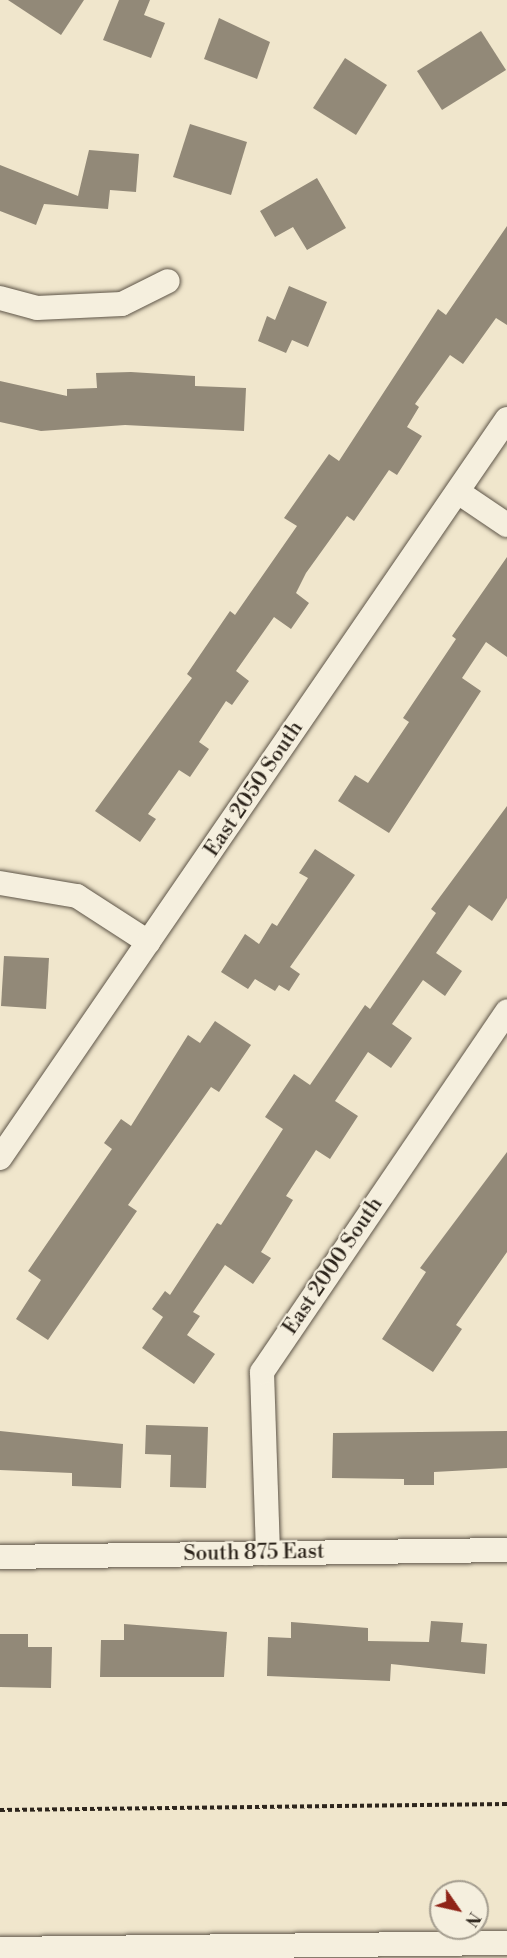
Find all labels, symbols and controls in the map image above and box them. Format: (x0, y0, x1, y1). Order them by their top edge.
street label: East 2050 South (199, 716, 309, 862)
street label: East 2000 South (278, 1192, 388, 1340)
street label: South 875 East (183, 1539, 325, 1567)
north arrow (429, 1880, 489, 1940)
text: N (460, 1908, 484, 1930)

